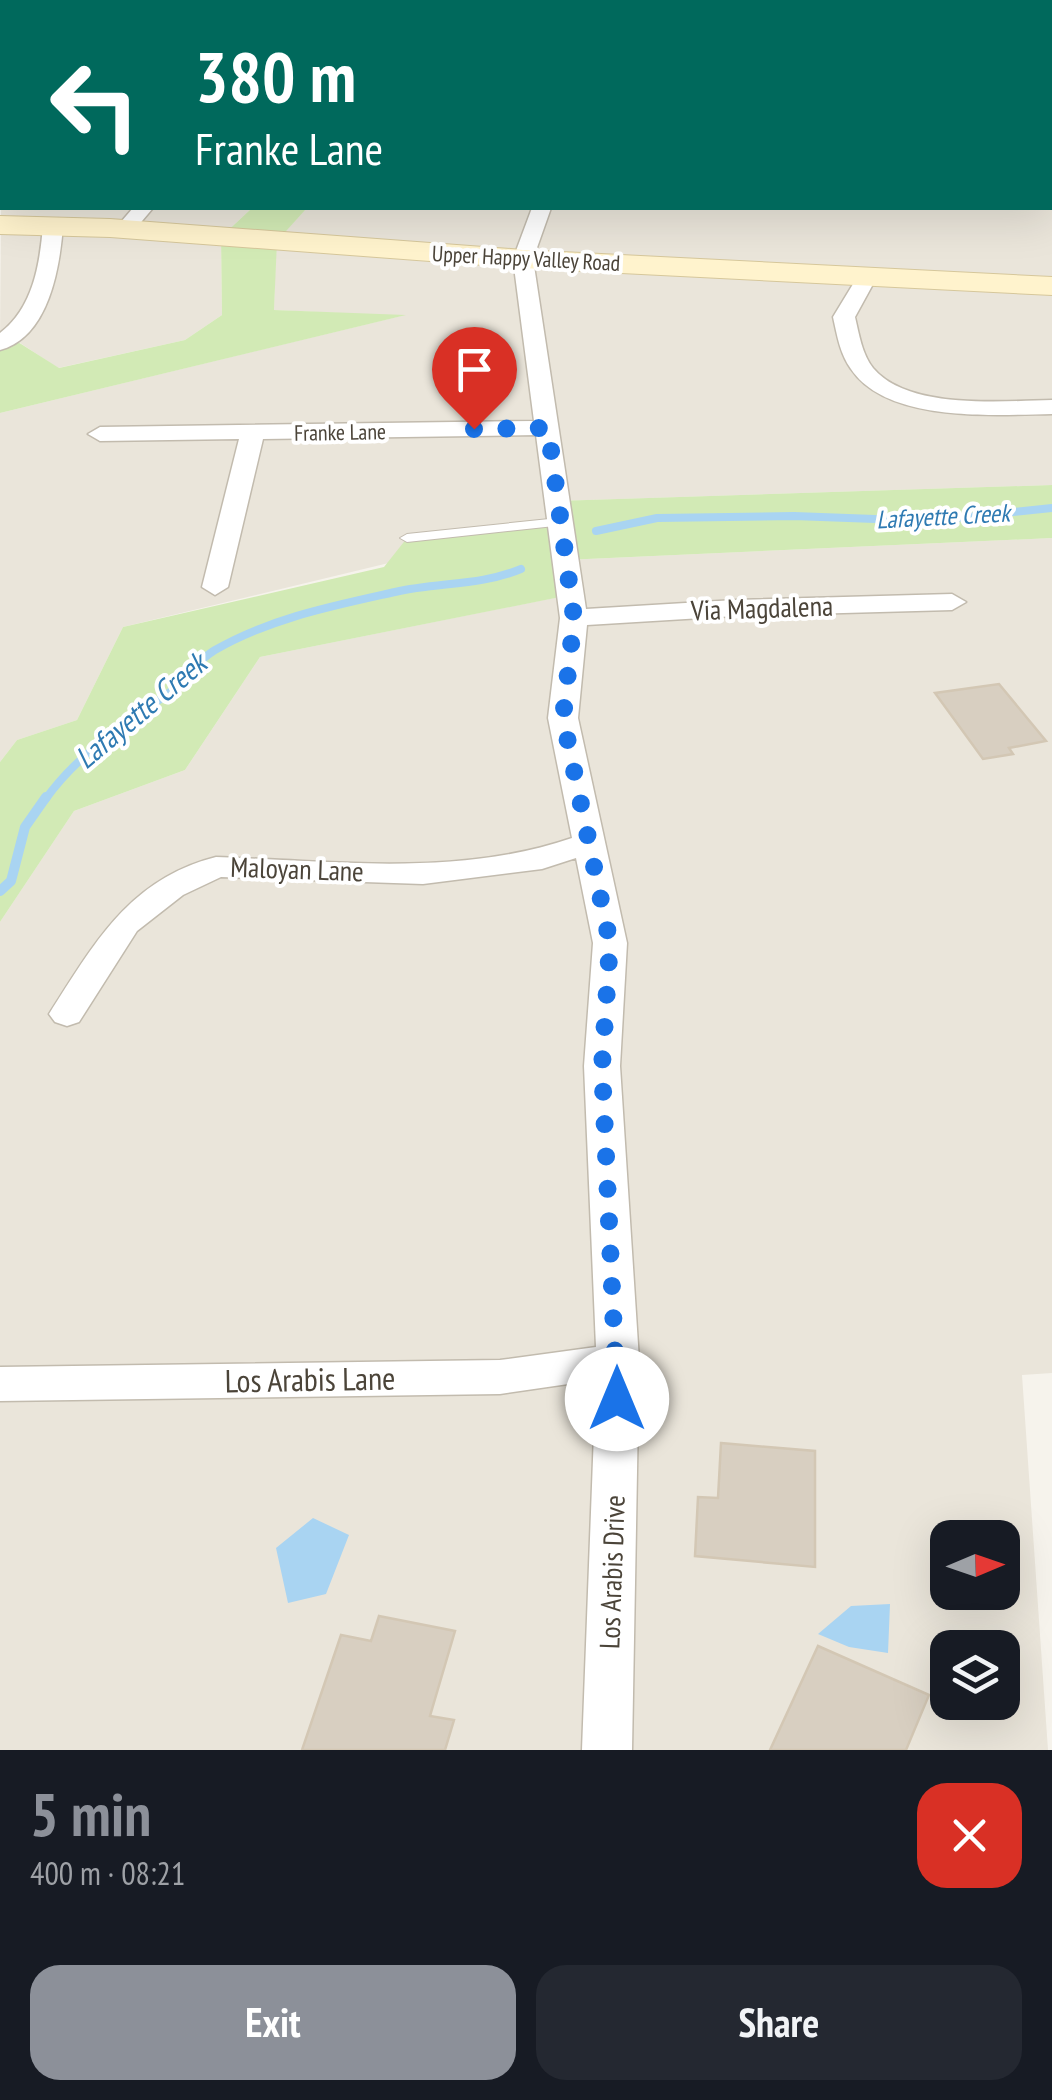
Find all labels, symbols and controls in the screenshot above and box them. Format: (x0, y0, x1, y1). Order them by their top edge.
text: 380 m (195, 31, 356, 121)
icon: left (30, 40, 160, 170)
text: Franke Lane (195, 119, 383, 177)
street label: Upper Happy Valley Road (431, 239, 621, 277)
pin (432, 327, 517, 430)
icon: arrive (447, 342, 502, 397)
street label: Franke Lane (294, 417, 386, 447)
water label: Lafayette Creek (876, 496, 1014, 535)
street label: Via Magdalena (689, 587, 834, 629)
water label: Lafayette Creek (66, 641, 216, 776)
street label: Maloyan Lane (230, 848, 364, 889)
position arrow (565, 1347, 669, 1451)
street label: Los Arabis Lane (224, 1357, 396, 1401)
street label: Los Arabis Drive (590, 1495, 633, 1649)
north arrow (930, 1520, 1020, 1610)
map controls (930, 1520, 1020, 1720)
button: layers (930, 1630, 1020, 1720)
text: 5 min (30, 1775, 151, 1853)
button: close (917, 1783, 1022, 1888)
text: 400 m · 08:21 (30, 1852, 185, 1894)
button: Exit (30, 1965, 516, 2080)
button: Share (536, 1965, 1022, 2080)

